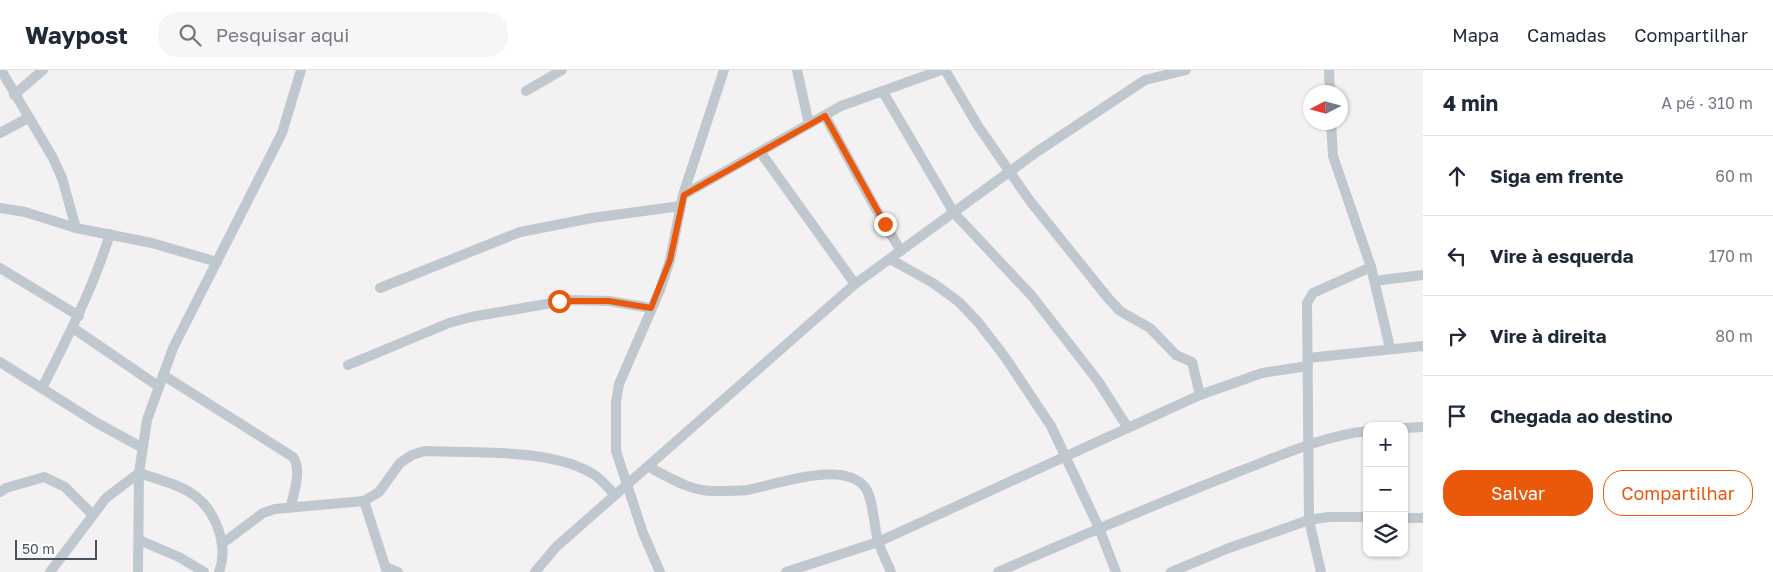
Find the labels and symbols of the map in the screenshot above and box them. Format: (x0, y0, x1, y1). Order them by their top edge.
north arrow (1303, 85, 1348, 130)
route end (874, 213, 897, 236)
route start (548, 290, 571, 313)
scale bar (15, 537, 98, 560)

